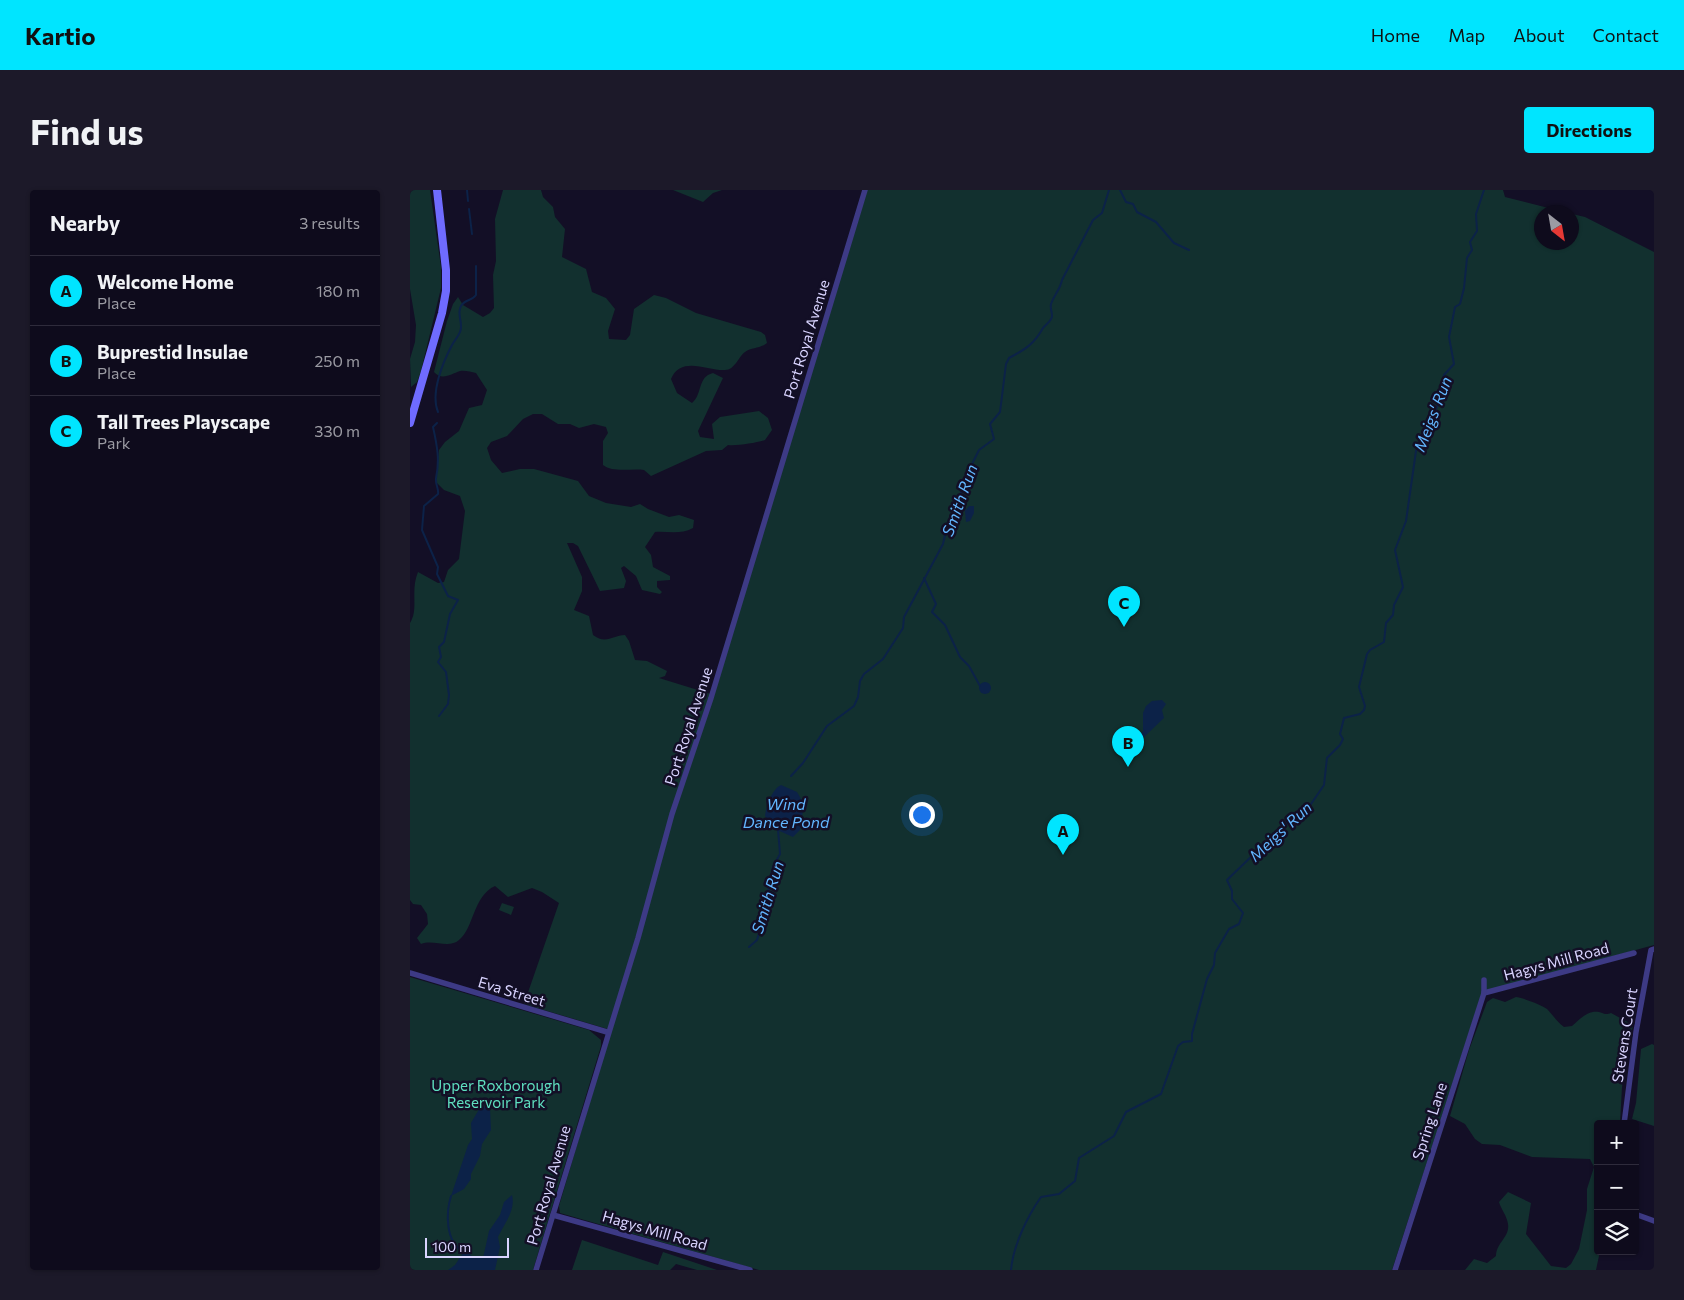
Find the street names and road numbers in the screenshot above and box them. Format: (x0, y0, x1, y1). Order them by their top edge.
street label: Port Royal Avenue (779, 277, 833, 401)
street label: Port Royal Avenue (660, 664, 716, 788)
street label: Hagys Mill Road (1501, 938, 1611, 984)
street label: Eva Street (476, 972, 548, 1010)
street label: Stevens Court (1608, 986, 1640, 1084)
street label: Spring Lane (1408, 1080, 1450, 1162)
street label: Port Royal Avenue (522, 1123, 574, 1247)
street label: Hagys Mill Road (600, 1206, 710, 1254)

